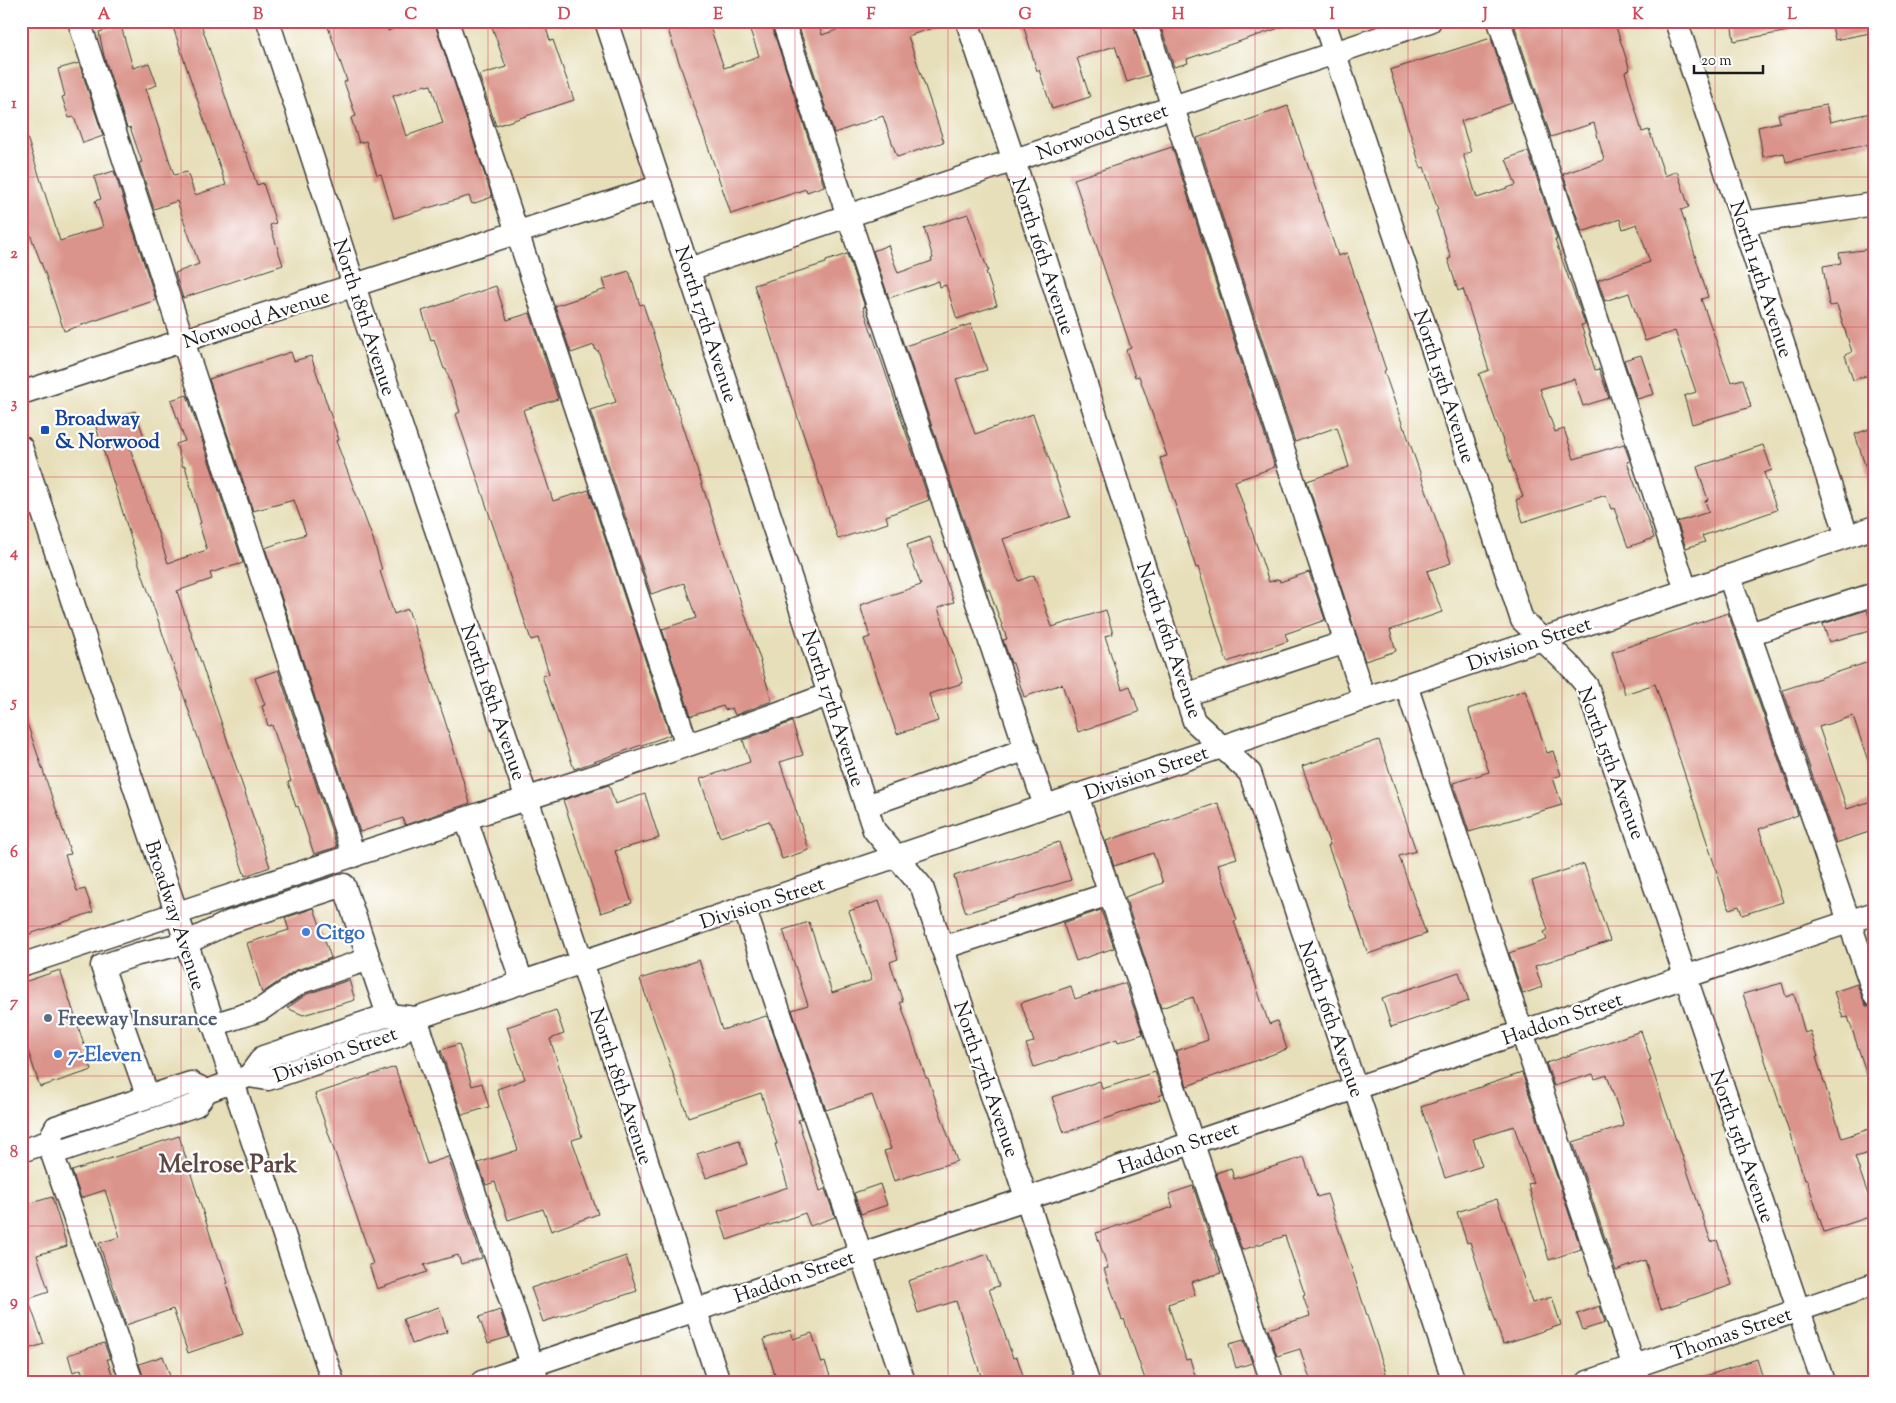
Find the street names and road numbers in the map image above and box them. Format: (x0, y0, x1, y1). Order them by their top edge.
street label: Norwood Street (1033, 97, 1173, 169)
street label: North 16th Avenue (1003, 175, 1081, 339)
street label: North 14th Avenue (1721, 198, 1799, 362)
street label: North 18th Avenue (324, 236, 402, 400)
street label: North 17th Avenue (666, 243, 744, 407)
street label: Norwood Avenue (180, 283, 334, 358)
street label: North 15th Avenue (1404, 306, 1481, 467)
street label: North 16th Avenue (1127, 559, 1208, 723)
street label: Division Street (1464, 610, 1596, 680)
street label: North 18th Avenue (451, 621, 532, 785)
street label: North 17th Avenue (793, 627, 871, 791)
street label: North 15th Avenue (1569, 684, 1651, 844)
street label: Division Street (1081, 739, 1213, 809)
street label: Broadway Avenue (136, 837, 212, 994)
street label: Division Street (697, 871, 829, 938)
street label: North 16th Avenue (1289, 938, 1370, 1102)
street label: Haddon Street (1499, 986, 1627, 1055)
street label: North 17th Avenue (944, 998, 1025, 1162)
street label: North 18th Avenue (581, 1005, 659, 1169)
street label: Division Street (270, 1020, 402, 1092)
street label: North 15th Avenue (1701, 1066, 1780, 1227)
street label: Haddon Street (1115, 1115, 1243, 1184)
street label: Haddon Street (731, 1244, 859, 1313)
street label: Thomas Street (1667, 1301, 1796, 1370)

